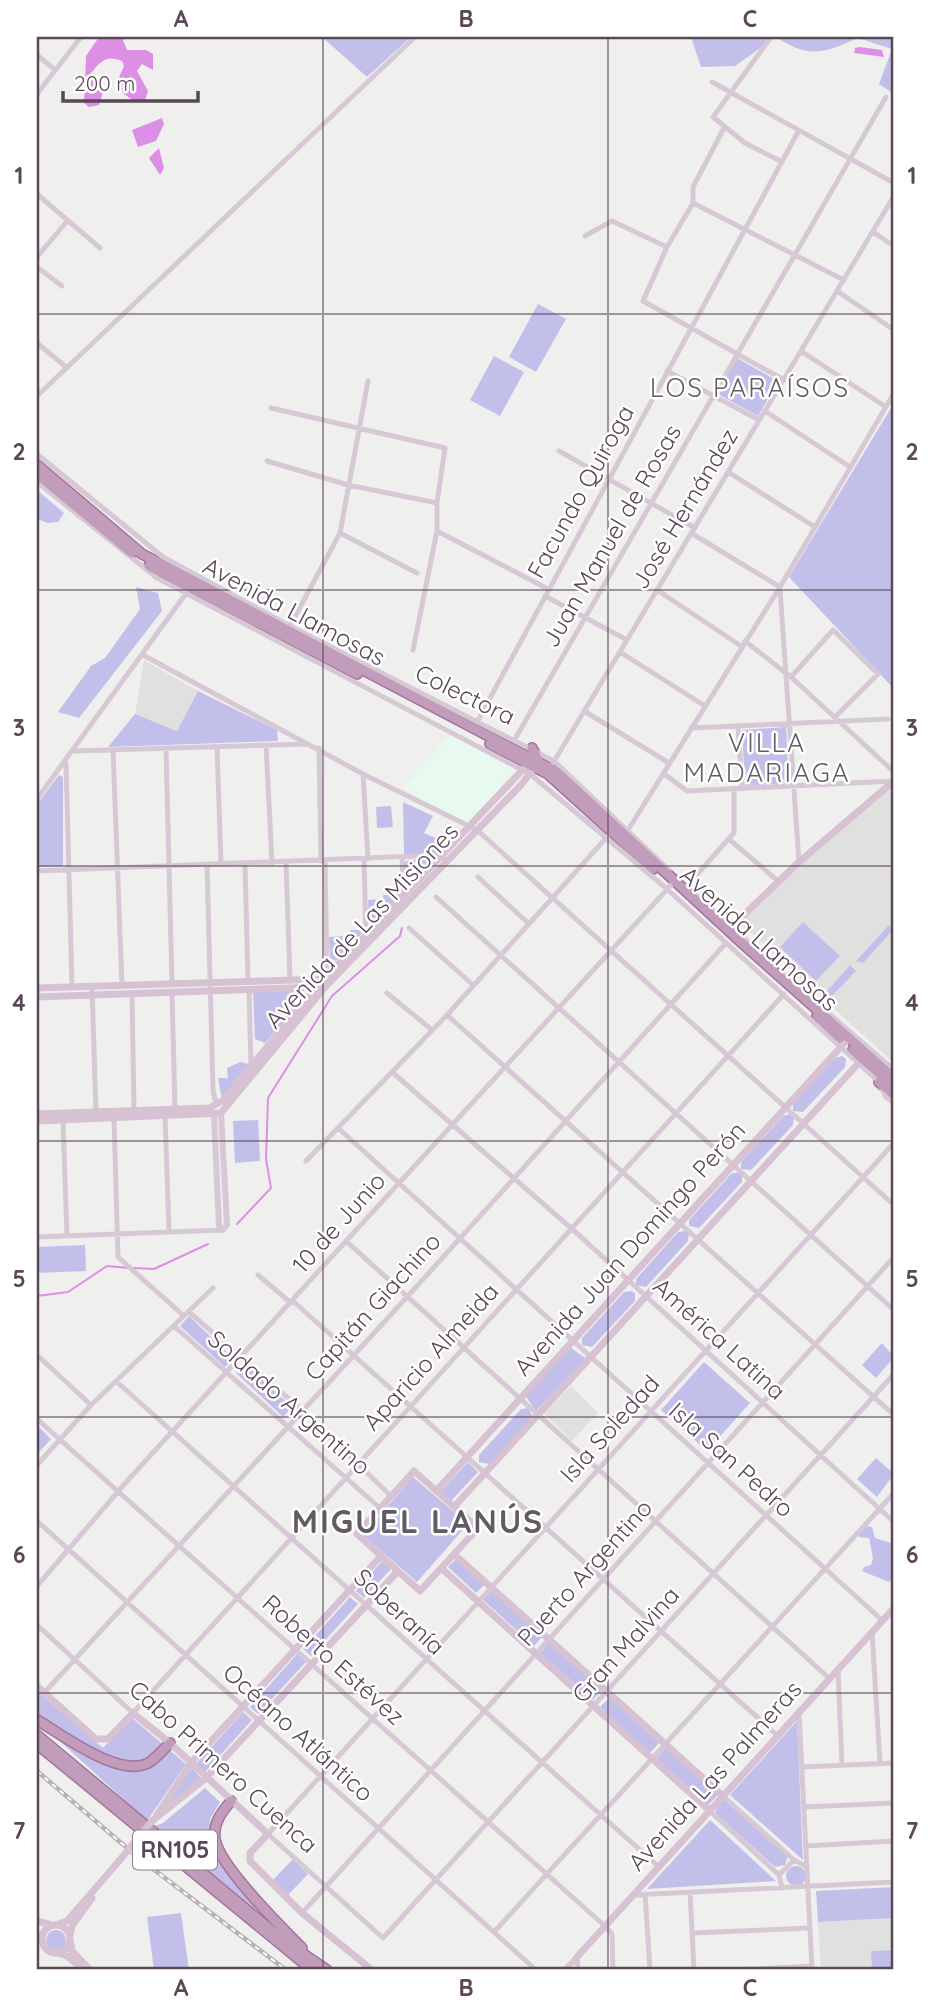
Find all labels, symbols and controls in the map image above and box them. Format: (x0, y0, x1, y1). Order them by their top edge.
text: A (174, 4, 189, 33)
text: B (458, 4, 474, 33)
text: C (743, 4, 757, 33)
scale bar (63, 60, 198, 104)
text: 200 m (74, 70, 136, 96)
text: 1 (15, 161, 23, 190)
text: 1 (908, 161, 916, 190)
district label: LOS PARAÍSOS (650, 371, 850, 404)
street label: Facundo Quiroga (520, 400, 640, 583)
street label: Juan Manuel de Rosas (535, 419, 687, 652)
street label: José Hernández (625, 423, 744, 594)
text: 2 (12, 437, 26, 466)
text: 2 (905, 437, 919, 466)
street label: Avenida Llamosas (198, 550, 391, 672)
street label: Colectora (411, 657, 520, 731)
text: 3 (13, 713, 25, 742)
text: 3 (906, 713, 918, 742)
district label: VILLA MADARIAGA (683, 726, 851, 789)
street label: Avenida de Las Misiones (258, 816, 464, 1034)
street label: Avenida Llamosas (675, 859, 845, 1017)
text: 4 (12, 988, 26, 1017)
text: 4 (905, 988, 919, 1017)
street label: Avenida Juan Domingo Perón (507, 1115, 751, 1382)
street label: 10 de Junio (285, 1166, 391, 1279)
street label: Capitán Giachino (298, 1226, 447, 1387)
text: 5 (12, 1264, 26, 1293)
text: 5 (905, 1264, 919, 1293)
street label: América Latina (647, 1271, 792, 1406)
street label: Aparicio Almeida (356, 1276, 504, 1436)
street label: Soldado Argentino (202, 1323, 377, 1481)
street label: Isla Soledad (553, 1368, 665, 1488)
street label: Isla San Pedro (663, 1395, 800, 1523)
street label: Puerto Argentino (510, 1493, 658, 1652)
district label: MIGUEL LANÚS (292, 1501, 544, 1541)
text: 6 (13, 1540, 25, 1569)
text: 6 (906, 1540, 918, 1569)
street label: Soberanía (348, 1562, 451, 1661)
street label: Gran Malvina (565, 1580, 685, 1709)
street label: Roberto Estévez (256, 1588, 411, 1731)
street label: Océano Atlántico (217, 1657, 380, 1808)
street label: Cabo Primero Cuenca (123, 1674, 324, 1859)
street label: Avenida Las Palmeras (621, 1674, 807, 1876)
text: 7 (13, 1816, 26, 1845)
text: 7 (906, 1816, 919, 1845)
road number: RN105 (133, 1830, 217, 1870)
text: A (174, 1973, 189, 2002)
text: B (458, 1973, 474, 2002)
text: C (743, 1973, 757, 2002)

